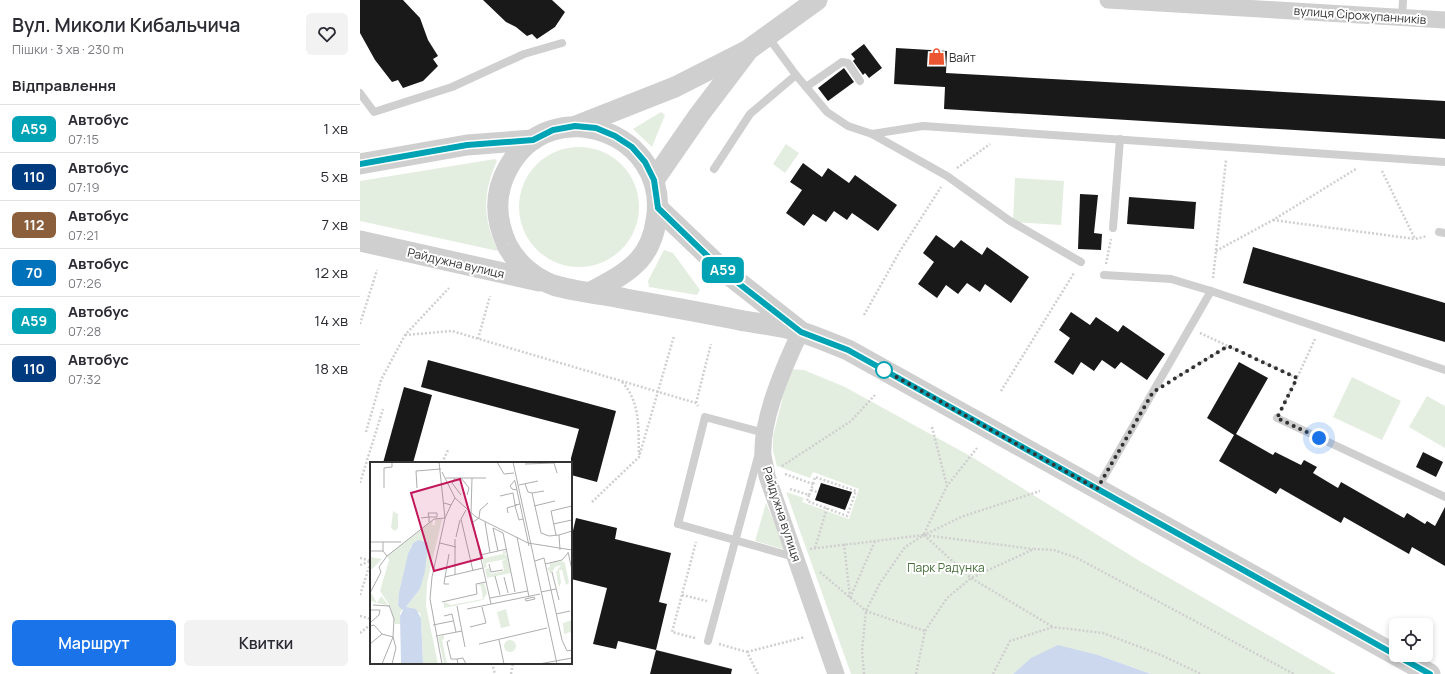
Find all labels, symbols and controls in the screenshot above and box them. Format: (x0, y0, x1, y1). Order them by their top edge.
street label: вулиця Сірожупанників (1293, 2, 1427, 28)
text: Вул. Миколи Кибальчича (12, 12, 240, 38)
button: heart (306, 13, 348, 55)
text: Пішки · 3 хв · 230 m (12, 40, 124, 58)
shop icon: Вайт (926, 47, 946, 67)
place label: Вайт (949, 49, 976, 66)
text: Відправлення (12, 75, 116, 96)
text: Автобус (68, 109, 129, 130)
text: 1 хв (323, 118, 348, 139)
text: А59 (21, 119, 47, 138)
text: 07:15 (68, 130, 99, 148)
text: Автобус (68, 157, 129, 178)
text: 5 хв (320, 166, 348, 187)
text: 110 (23, 167, 45, 186)
text: 07:19 (68, 178, 99, 196)
text: Автобус (68, 205, 129, 226)
text: 7 хв (322, 214, 348, 235)
text: 112 (24, 215, 44, 234)
text: 07:21 (68, 226, 99, 244)
street label: Райдужна вулиця (406, 244, 506, 282)
text: Автобус (68, 253, 129, 274)
line badge: А59 (700, 257, 746, 283)
text: А59 (710, 260, 736, 279)
text: 12 хв (315, 262, 348, 283)
text: 70 (26, 263, 42, 282)
text: 07:26 (68, 274, 102, 292)
text: Автобус (68, 301, 129, 322)
text: 14 хв (314, 310, 348, 331)
text: А59 (21, 311, 47, 330)
text: 07:28 (68, 322, 101, 340)
text: Автобус (68, 349, 129, 370)
text: 18 хв (315, 358, 348, 379)
text: 110 (23, 359, 45, 378)
unlabelled marker (875, 361, 893, 379)
text: 07:32 (68, 370, 101, 388)
your location (1309, 428, 1329, 448)
inset map (370, 462, 572, 664)
street label: Райдужна вулиця (759, 464, 805, 564)
park label: Парк Радунка (907, 559, 985, 576)
map controls (1389, 618, 1433, 662)
button: locate (1389, 618, 1433, 662)
button: Маршрут (12, 620, 176, 666)
button: Квитки (184, 620, 348, 666)

